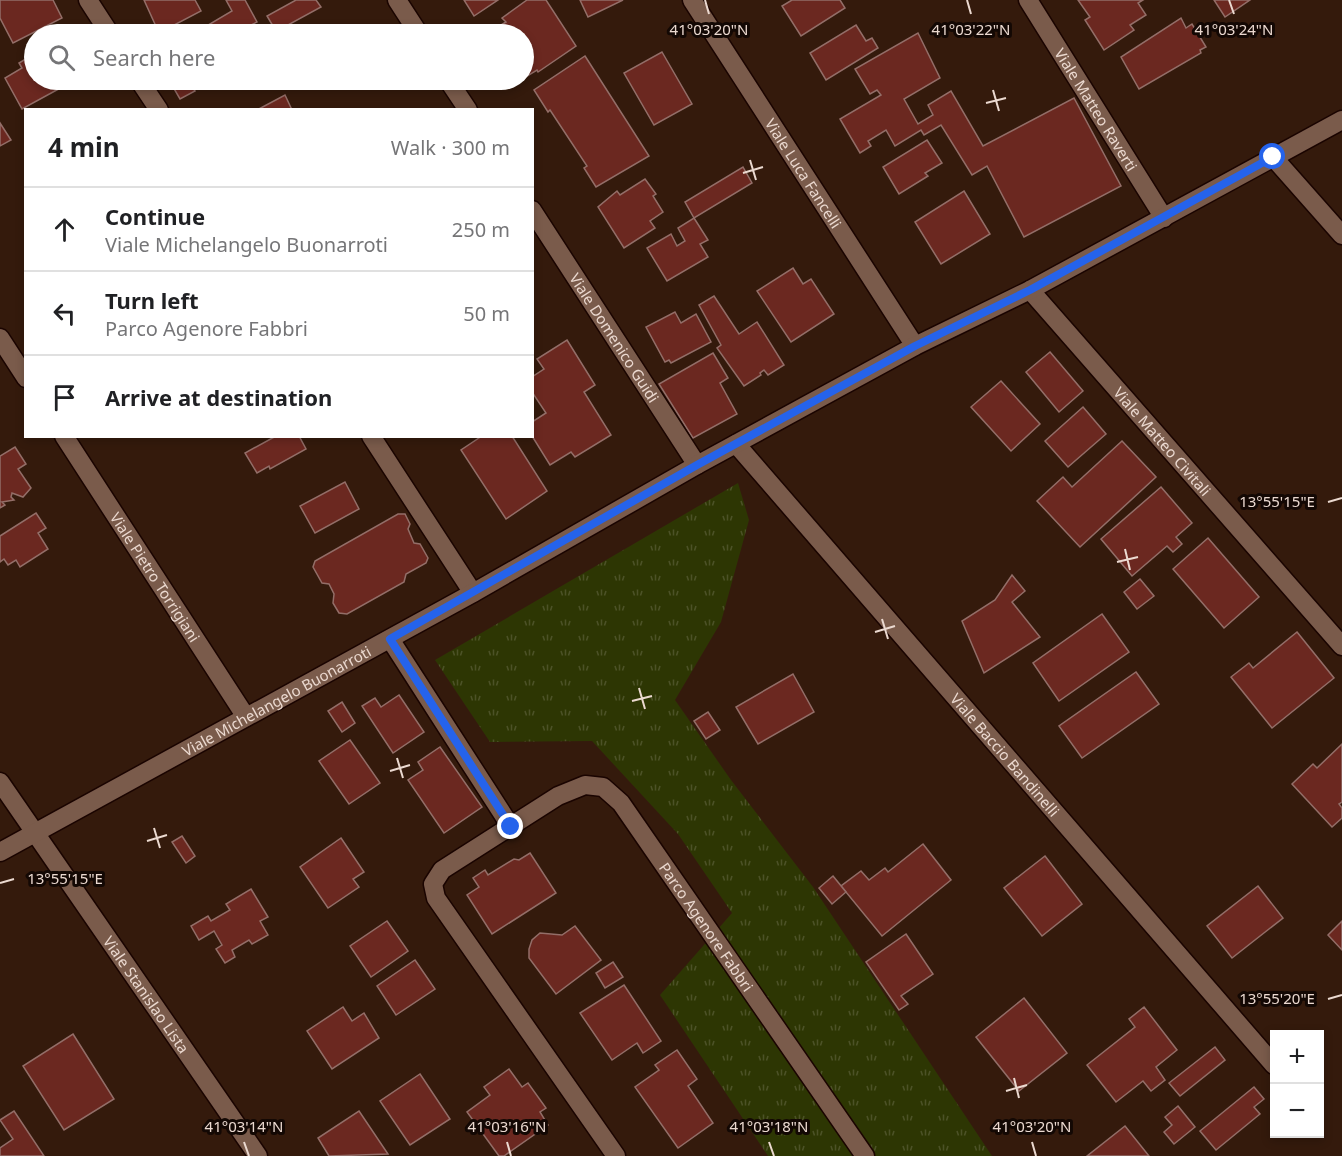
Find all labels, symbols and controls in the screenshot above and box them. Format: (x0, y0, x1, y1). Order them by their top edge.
text: 41°03'20"N (670, 19, 748, 39)
text: 41°03'22"N (932, 19, 1010, 39)
text: 41°03'24"N (1195, 19, 1273, 39)
search box (24, 24, 534, 90)
icon: search (45, 41, 78, 74)
text: Search here (93, 42, 215, 72)
street label: Viale Matteo Raverti (1050, 44, 1142, 175)
street label: Viale Luca Fancelli (761, 114, 846, 232)
text: 4 min (48, 129, 120, 165)
text: Walk · 300 m (391, 134, 510, 161)
route start (1259, 143, 1285, 169)
text: Continue (105, 201, 205, 231)
icon: ahead (48, 213, 81, 246)
text: 250 m (452, 216, 510, 243)
text: Viale Michelangelo Buonarroti (105, 231, 388, 258)
street label: Viale Domenico Guidi (565, 269, 664, 406)
text: Turn left (105, 285, 199, 315)
icon: left (48, 297, 81, 330)
text: 50 m (463, 300, 510, 327)
text: Parco Agenore Fabbri (105, 315, 308, 342)
icon: arrive (48, 381, 81, 414)
text: Arrive at destination (105, 382, 332, 412)
street label: Viale Matteo Civitali (1109, 383, 1216, 500)
text: 13°55'15"E (1239, 491, 1315, 511)
street label: Viale Pietro Torrigiani (106, 508, 205, 646)
street label: Viale Michelangelo Buonarroti (178, 641, 374, 761)
street label: Viale Baccio Bandinelli (946, 689, 1064, 821)
route end (497, 813, 523, 839)
street label: Parco Agenore Fabbri (655, 858, 758, 995)
text: 13°55'15"E (27, 868, 103, 888)
street label: Viale Stanislao Lista (99, 932, 194, 1057)
text: 13°55'20"E (1239, 988, 1315, 1008)
map controls (1270, 1030, 1324, 1138)
button: + (1270, 1030, 1324, 1084)
button: − (1270, 1084, 1324, 1138)
text: 41°03'14"N (205, 1116, 283, 1136)
text: 41°03'16"N (468, 1116, 546, 1136)
text: 41°03'18"N (730, 1116, 808, 1136)
text: 41°03'20"N (993, 1116, 1071, 1136)

